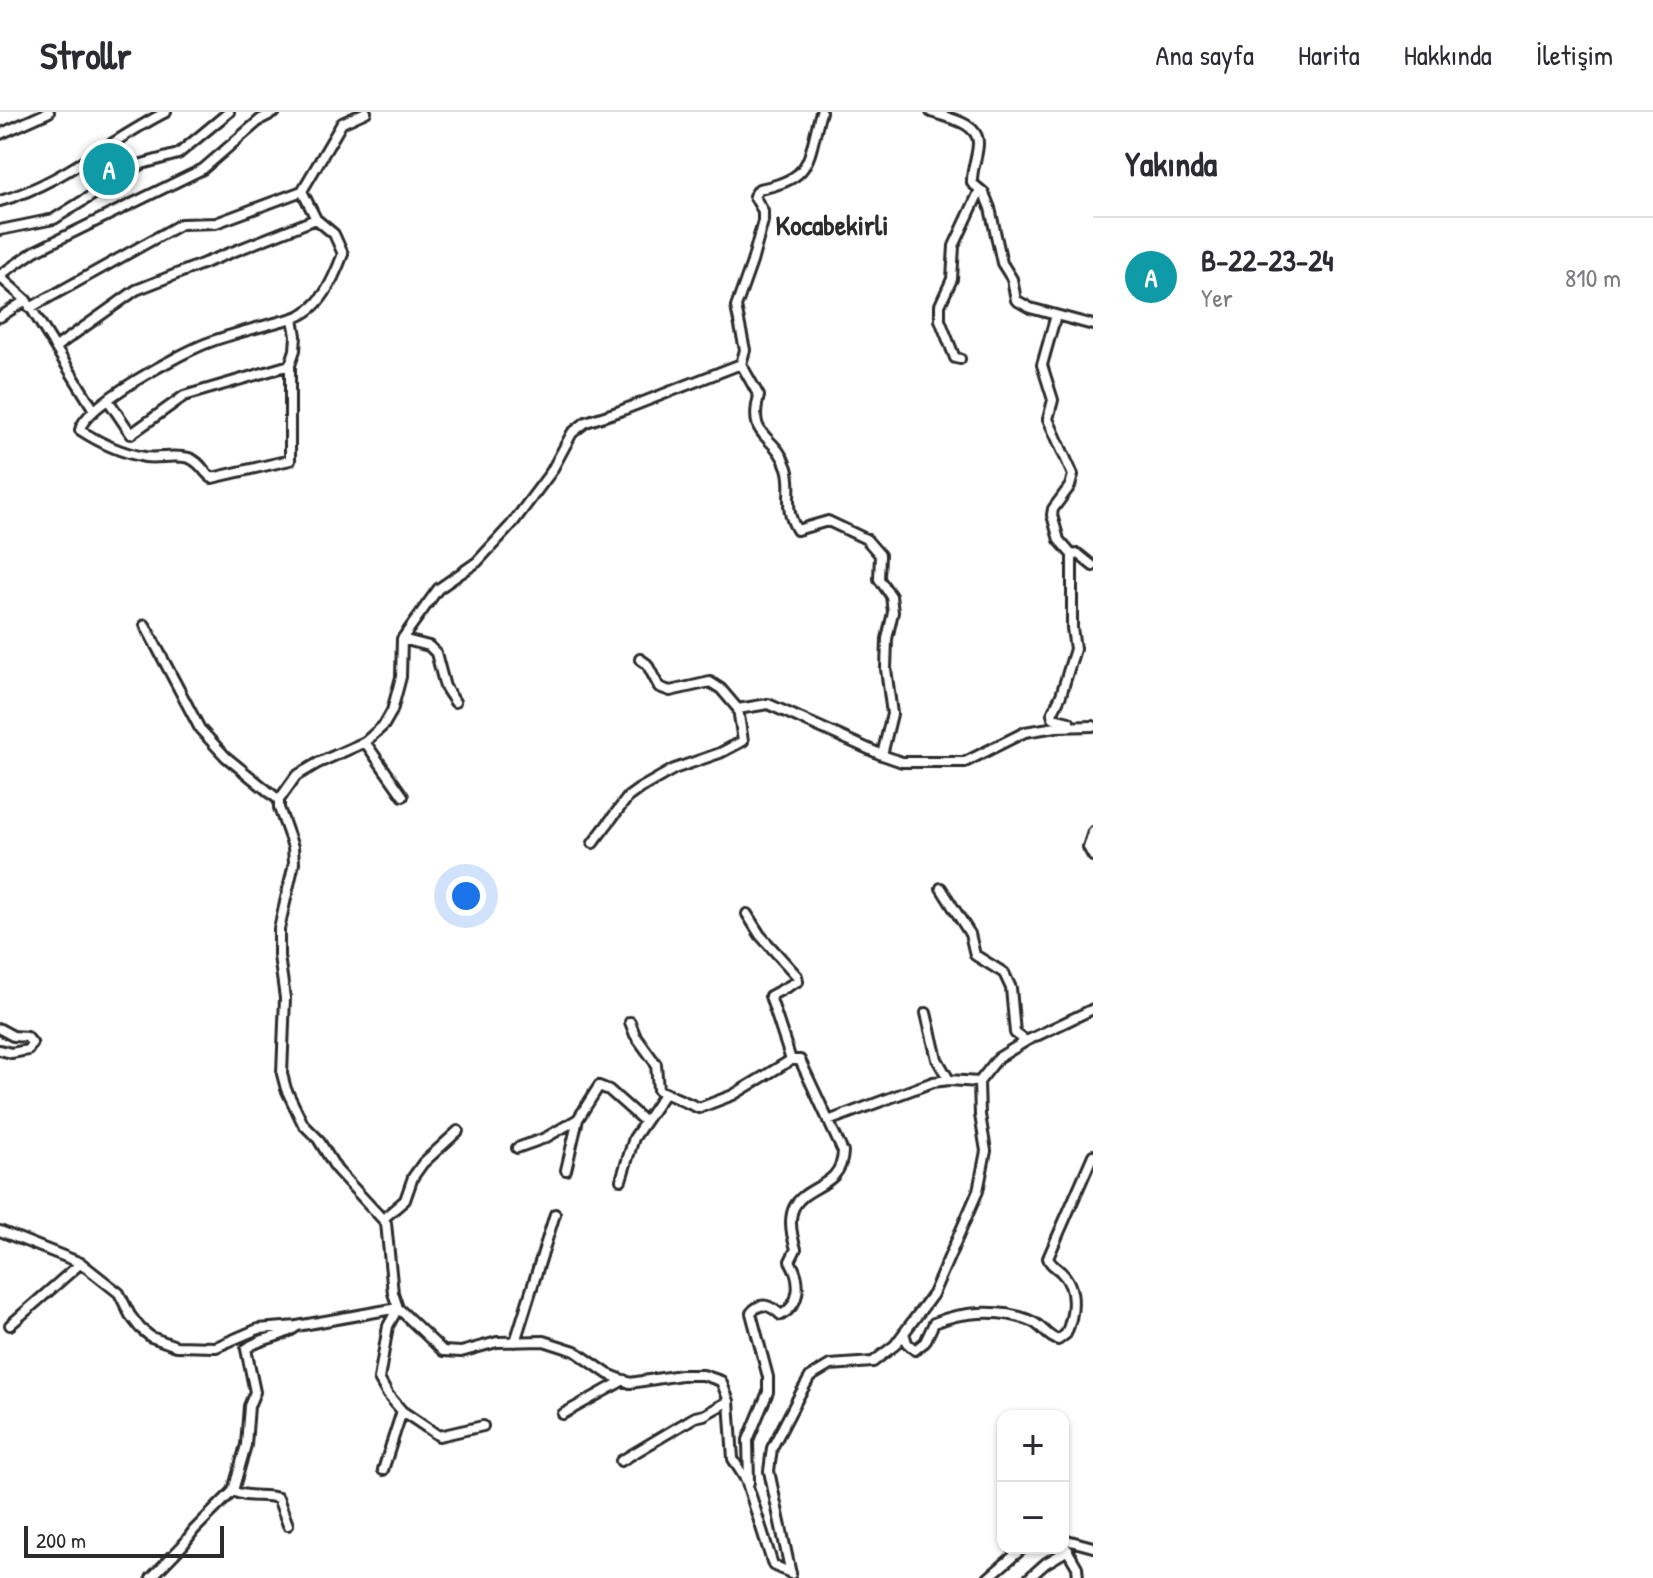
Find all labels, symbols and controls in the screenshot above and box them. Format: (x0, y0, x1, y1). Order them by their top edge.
text: Strollr (40, 29, 131, 81)
text: Ana sayfa (1156, 36, 1254, 74)
text: Harita (1298, 36, 1360, 74)
text: Hakkında (1404, 36, 1492, 74)
text: İletişim (1536, 36, 1613, 74)
pin: A (83, 139, 135, 199)
text: Yakında (1125, 141, 1217, 187)
district label: Kocabekirli (776, 206, 888, 244)
text: B-22-23-24 (1201, 240, 1333, 280)
text: A (1145, 260, 1157, 295)
text: 810 m (1565, 260, 1621, 295)
text: Yer (1201, 280, 1233, 315)
your location (446, 876, 486, 916)
map controls (997, 1410, 1069, 1554)
button: + (997, 1410, 1069, 1482)
button: − (997, 1482, 1069, 1554)
scale bar (24, 1522, 224, 1558)
text: 200 m (36, 1525, 86, 1555)

